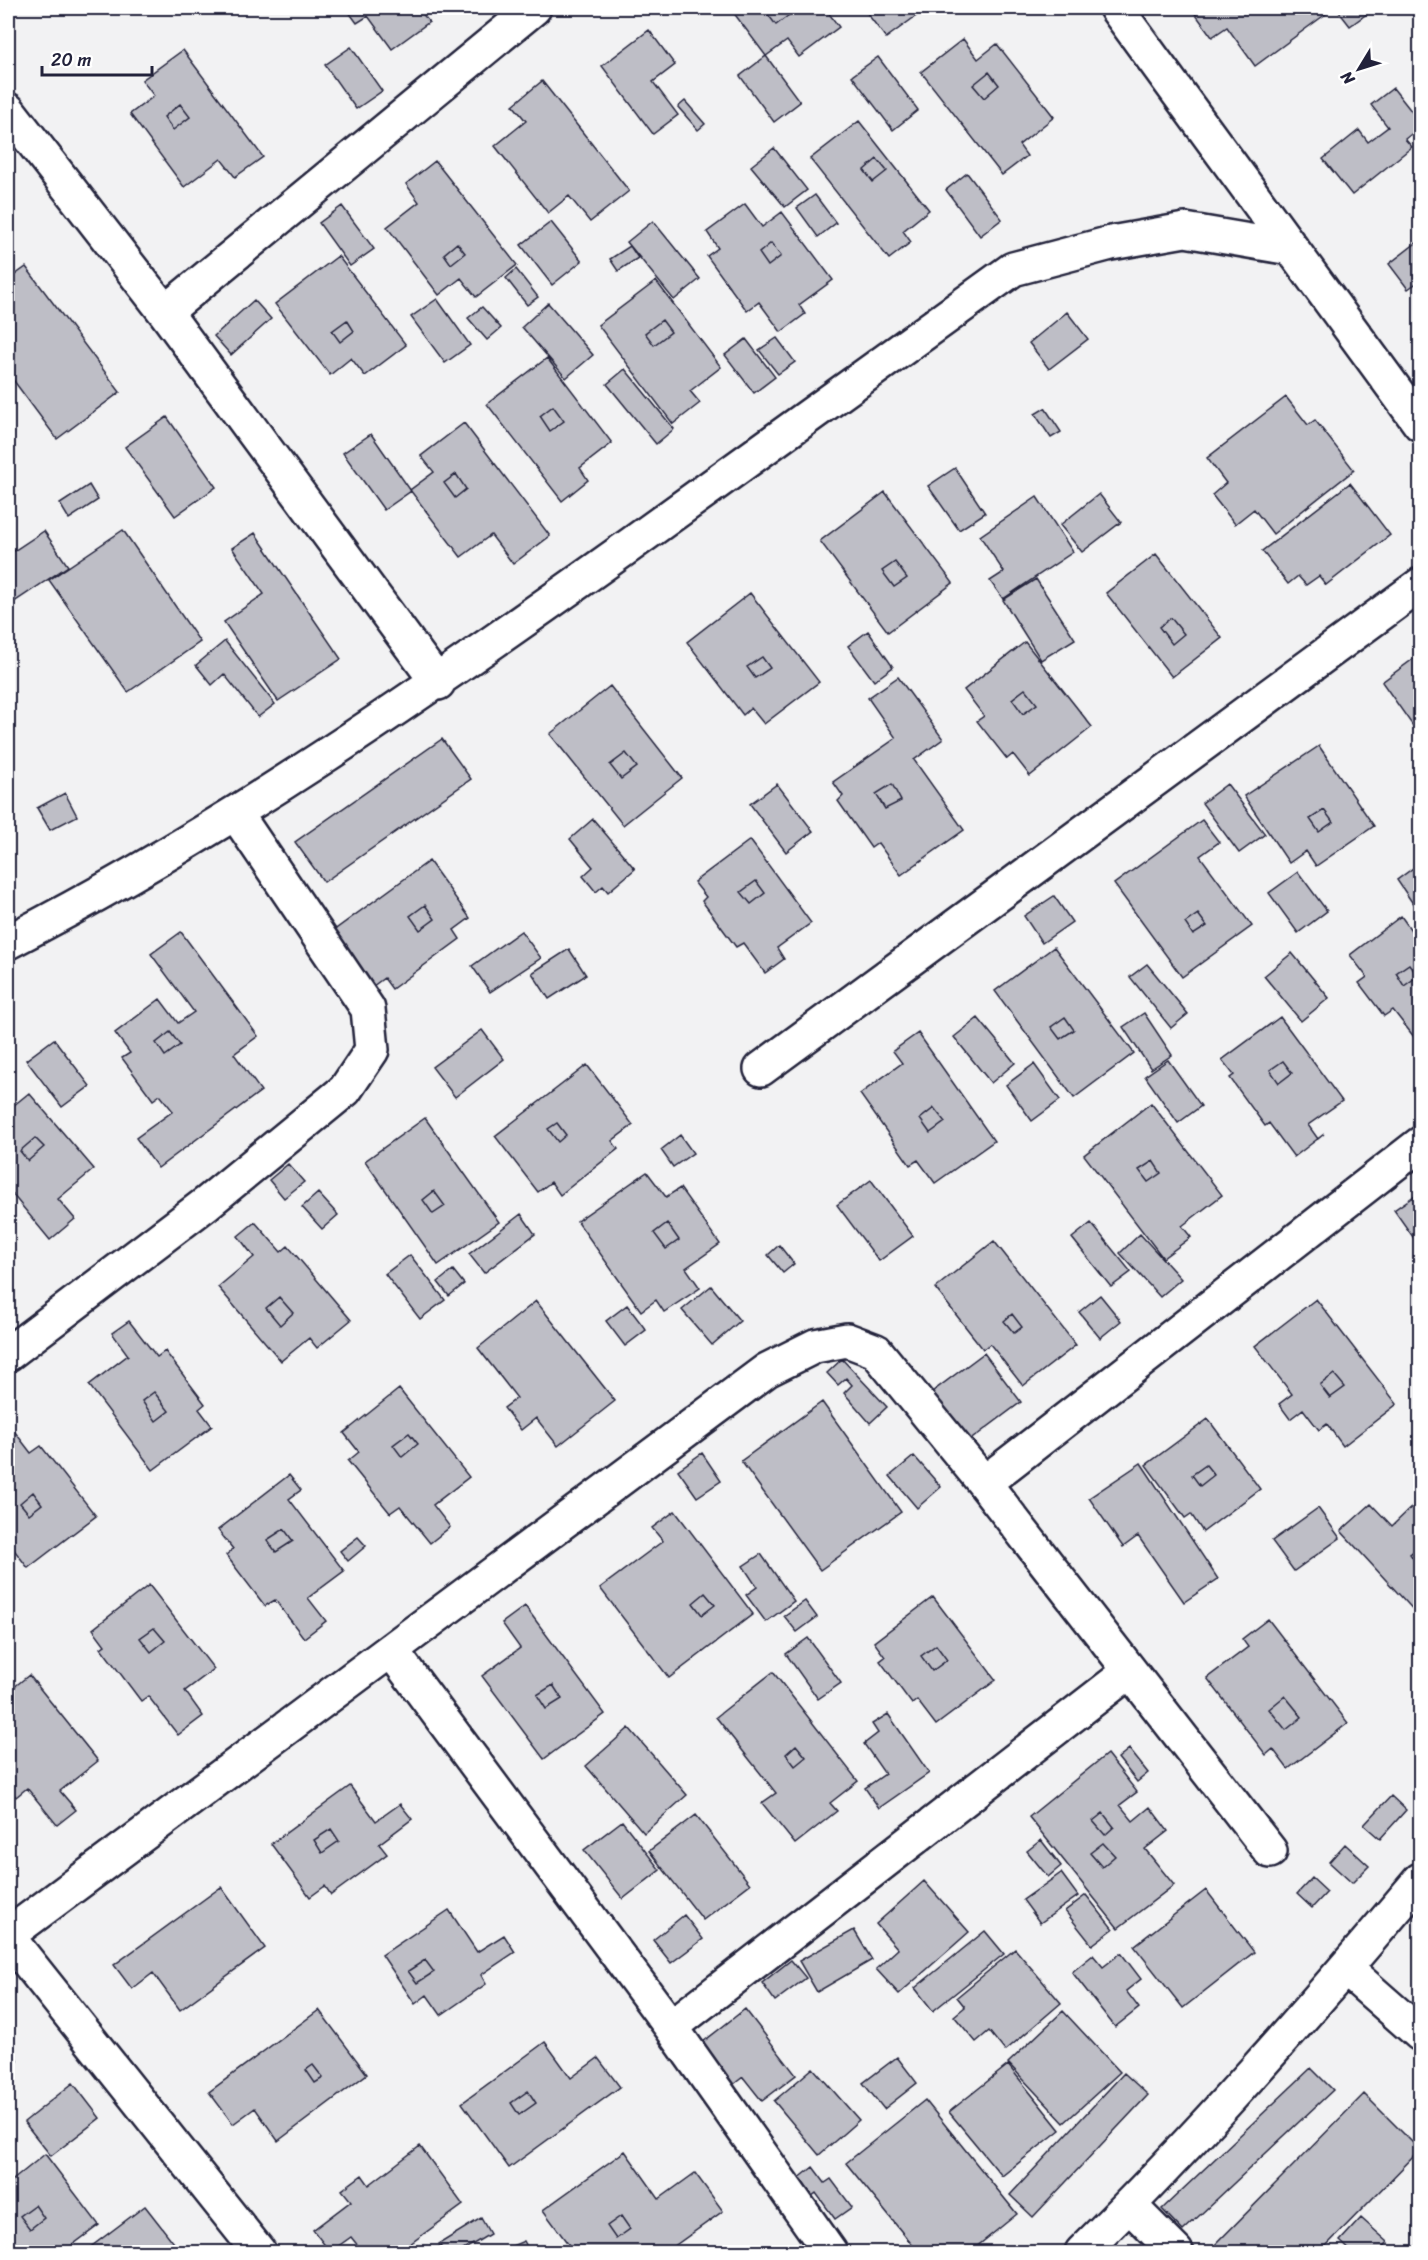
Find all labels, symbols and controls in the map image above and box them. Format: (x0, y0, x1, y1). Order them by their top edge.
scale bar (42, 39, 152, 77)
north arrow (1329, 39, 1389, 99)
text: 20 m (51, 44, 91, 76)
text: N (1332, 64, 1363, 92)

